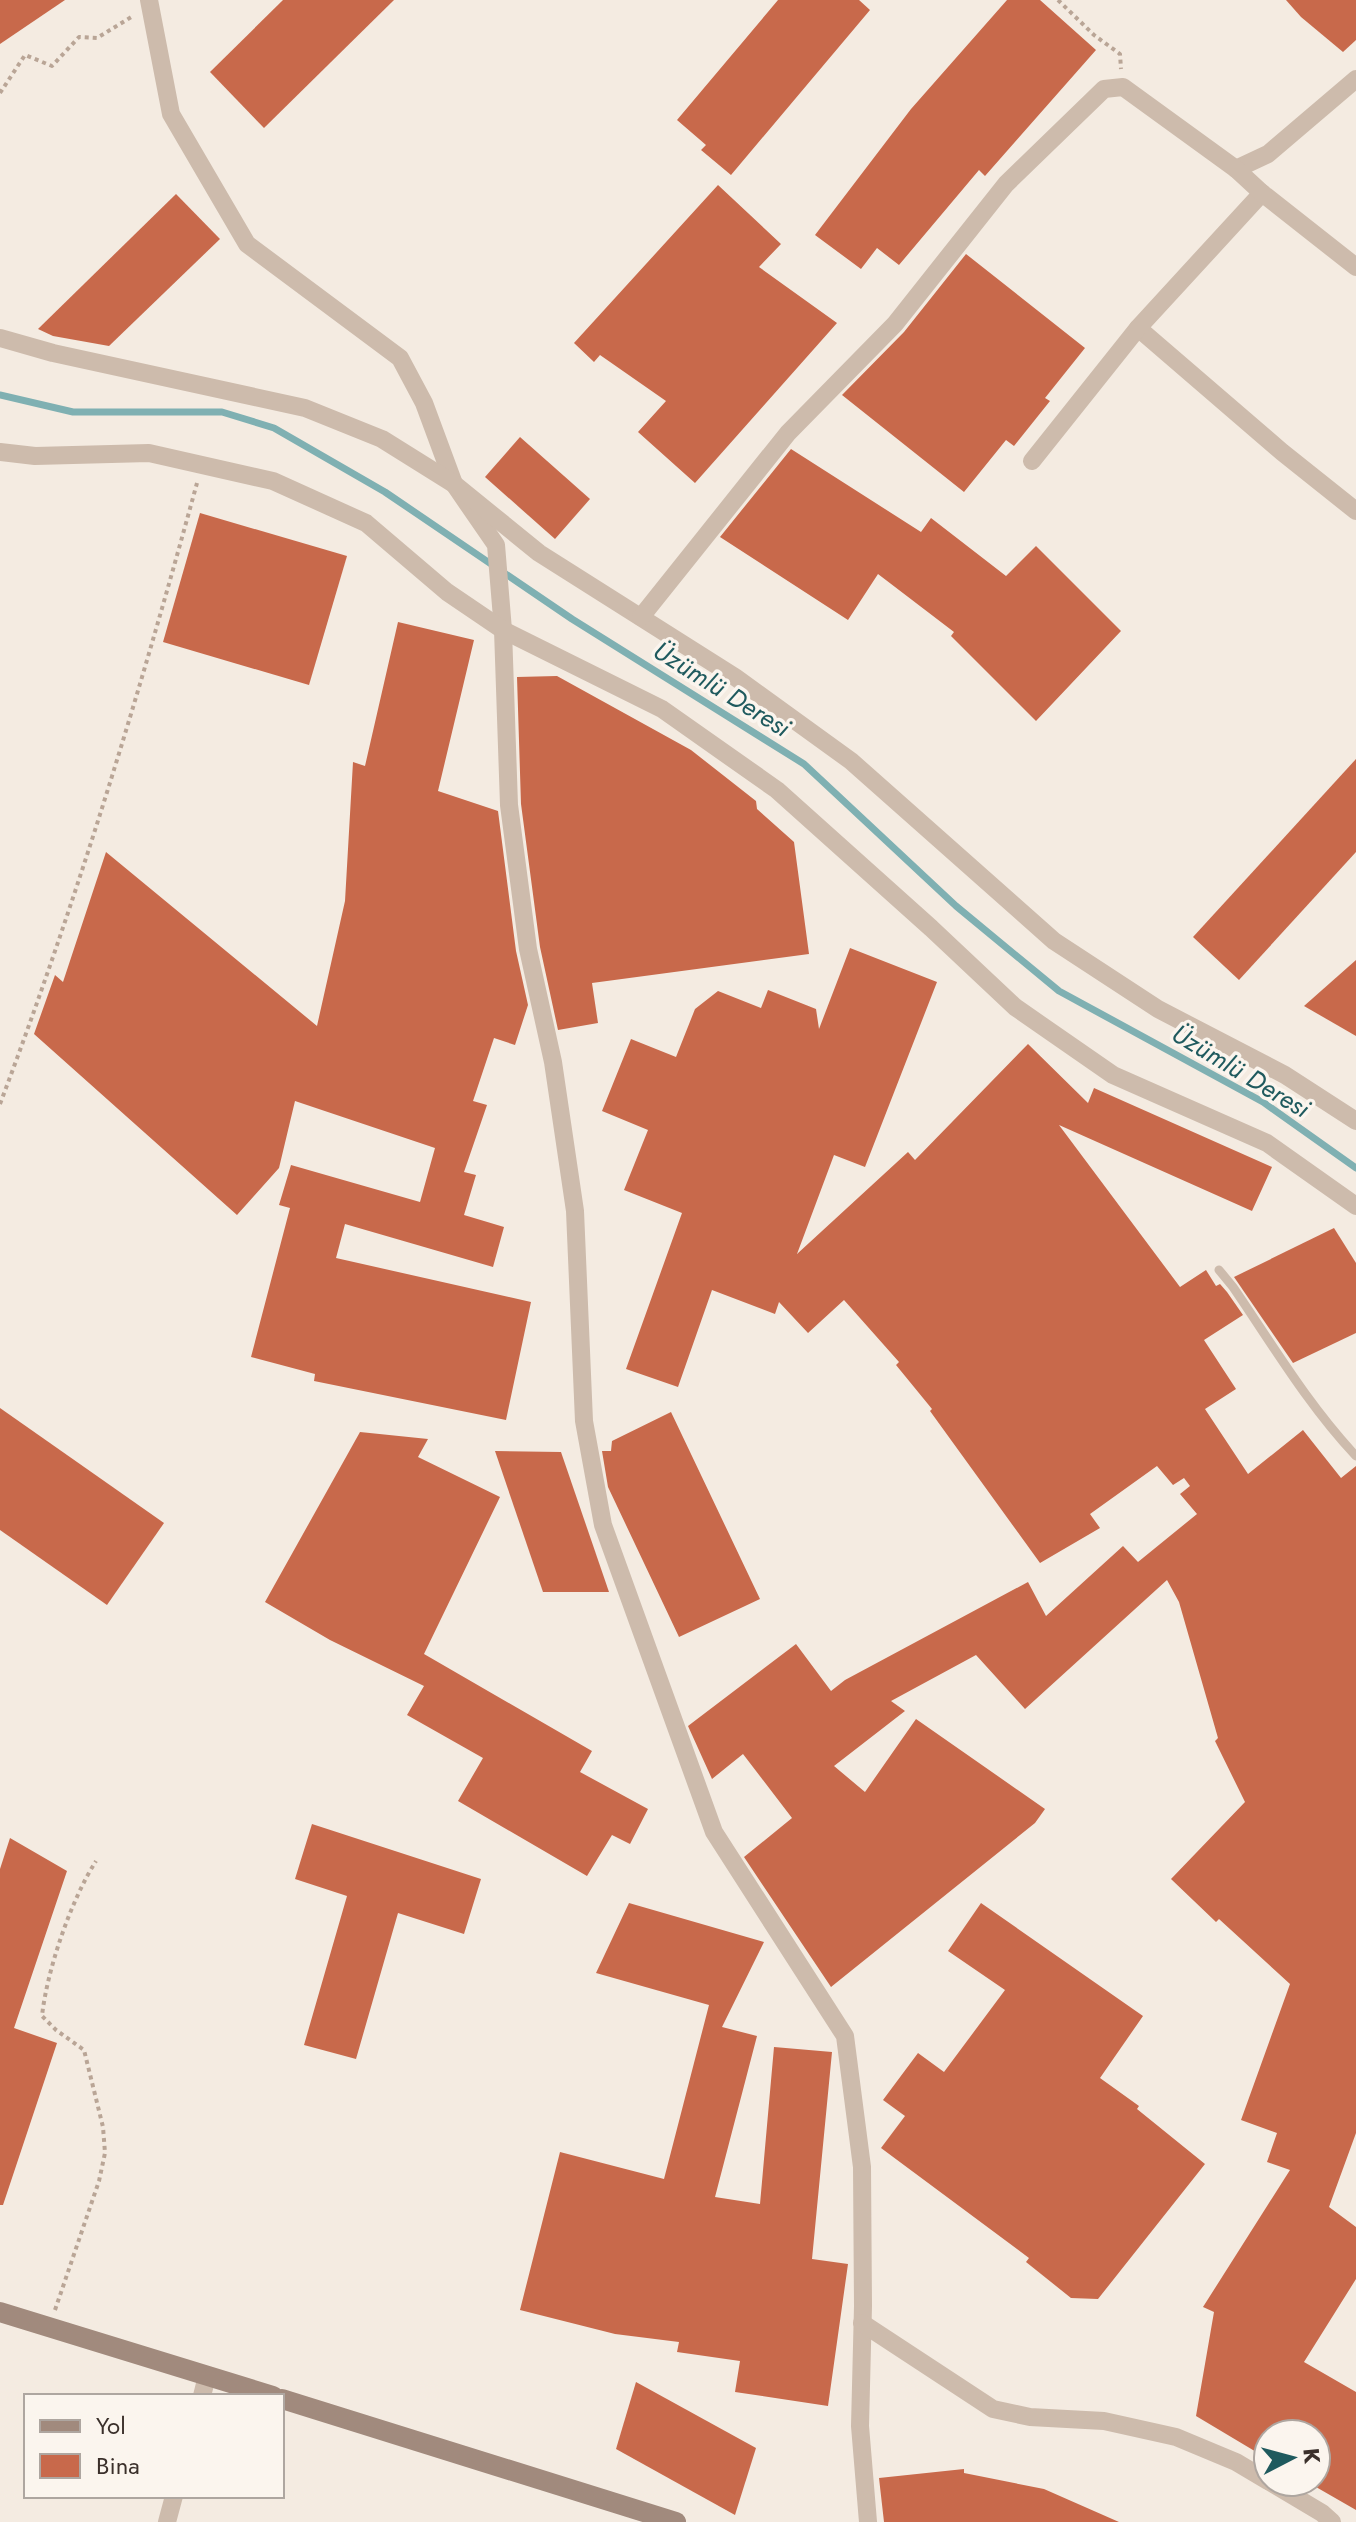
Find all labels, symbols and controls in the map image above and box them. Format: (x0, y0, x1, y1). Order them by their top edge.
water label: Üzümlü Deresi (646, 632, 798, 747)
water label: Üzümlü Deresi (1165, 1015, 1318, 1128)
legend (24, 2394, 284, 2498)
text: Yol (96, 2408, 126, 2443)
north arrow (1252, 2418, 1332, 2498)
text: K (1295, 2447, 1329, 2466)
text: Bina (96, 2448, 140, 2483)

